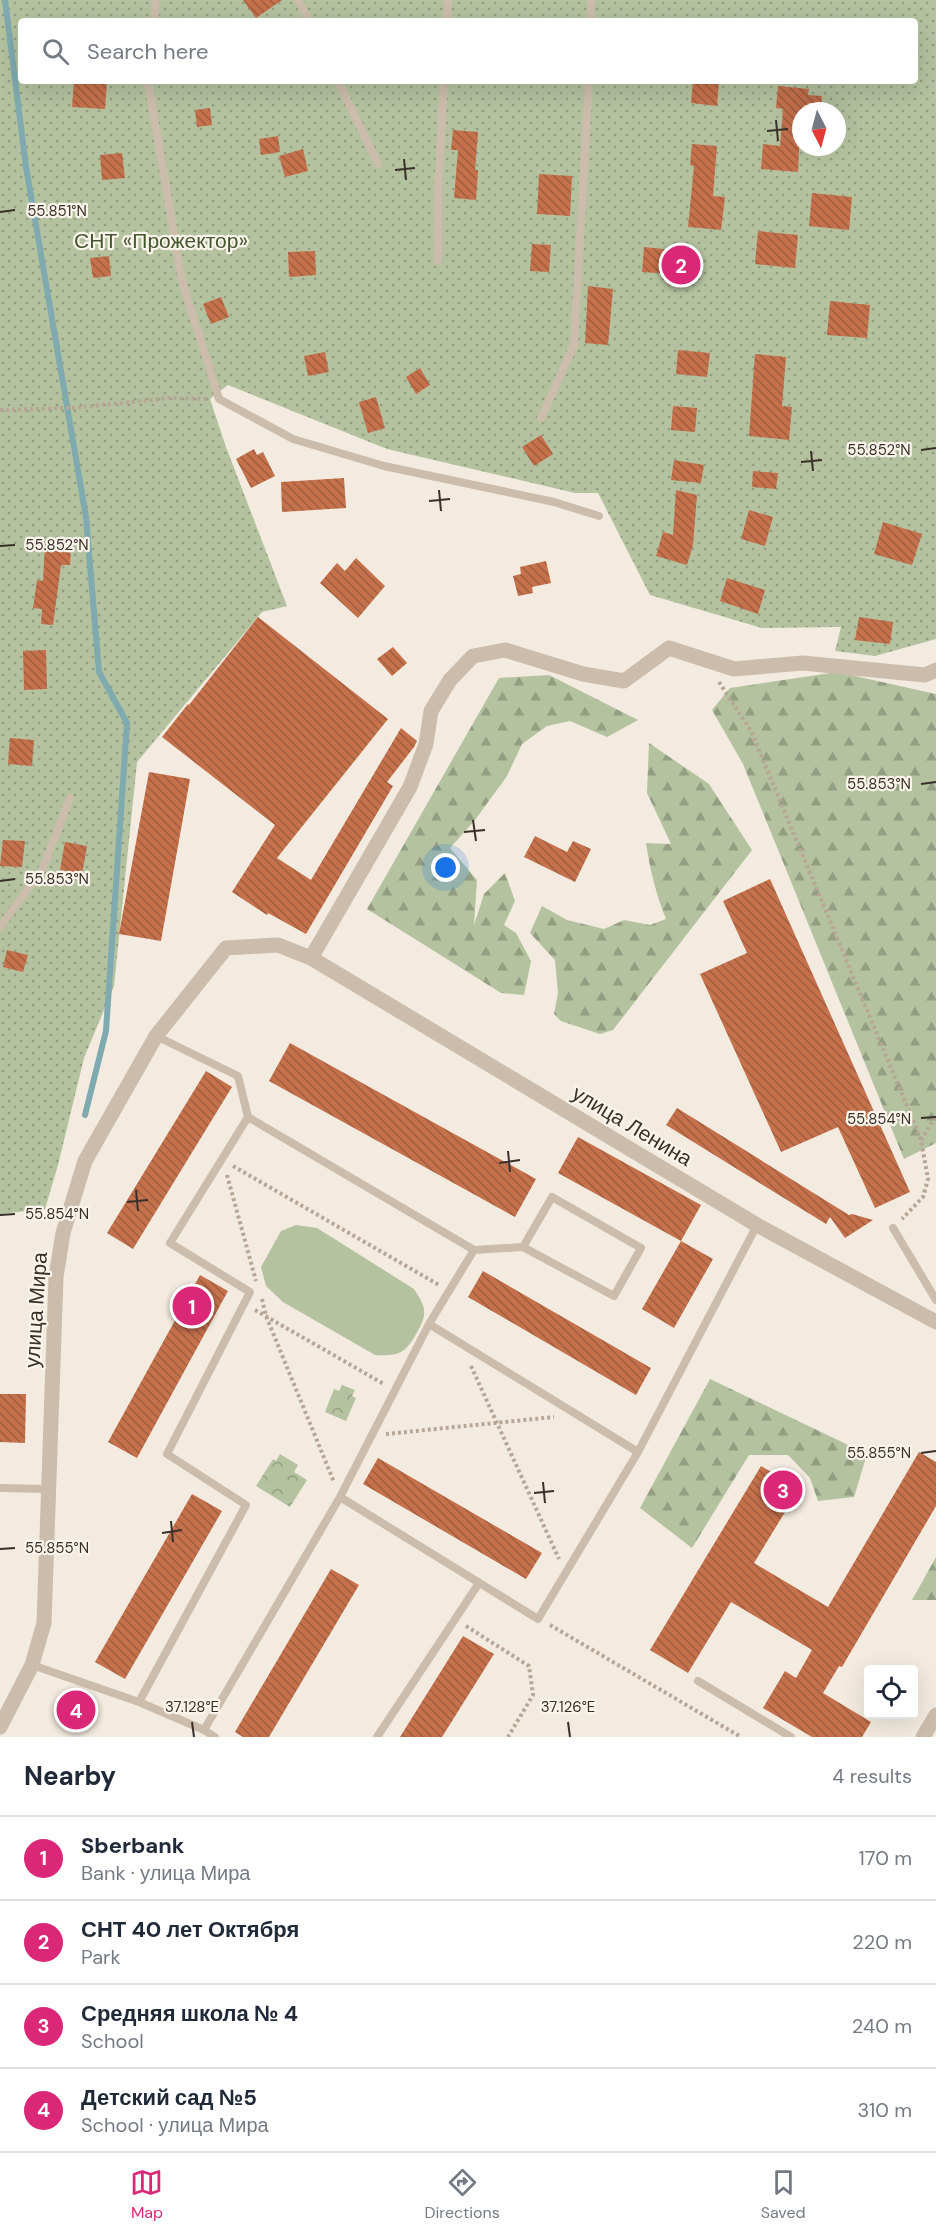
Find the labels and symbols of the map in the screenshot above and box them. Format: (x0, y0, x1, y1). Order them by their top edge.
north arrow (792, 102, 846, 156)
text: 55.851°N (27, 201, 87, 221)
park label: СНТ «Прожектор» (74, 227, 248, 255)
pin: 2 (662, 242, 700, 288)
text: 55.852°N (847, 440, 911, 460)
text: 55.852°N (25, 535, 89, 555)
text: 55.853°N (847, 774, 911, 794)
your location (431, 853, 460, 882)
text: 55.853°N (25, 869, 89, 889)
street label: улица Ленина (567, 1079, 698, 1173)
text: 55.854°N (847, 1109, 911, 1129)
text: 55.854°N (25, 1204, 89, 1224)
street label: улица Мира (18, 1251, 54, 1369)
pin: 1 (172, 1284, 212, 1328)
text: 55.855°N (847, 1443, 911, 1463)
pin: 3 (764, 1468, 802, 1512)
text: 55.855°N (25, 1538, 89, 1558)
pin: 4 (56, 1688, 96, 1732)
text: 37.128°E (165, 1697, 219, 1717)
text: 37.126°E (541, 1697, 595, 1717)

